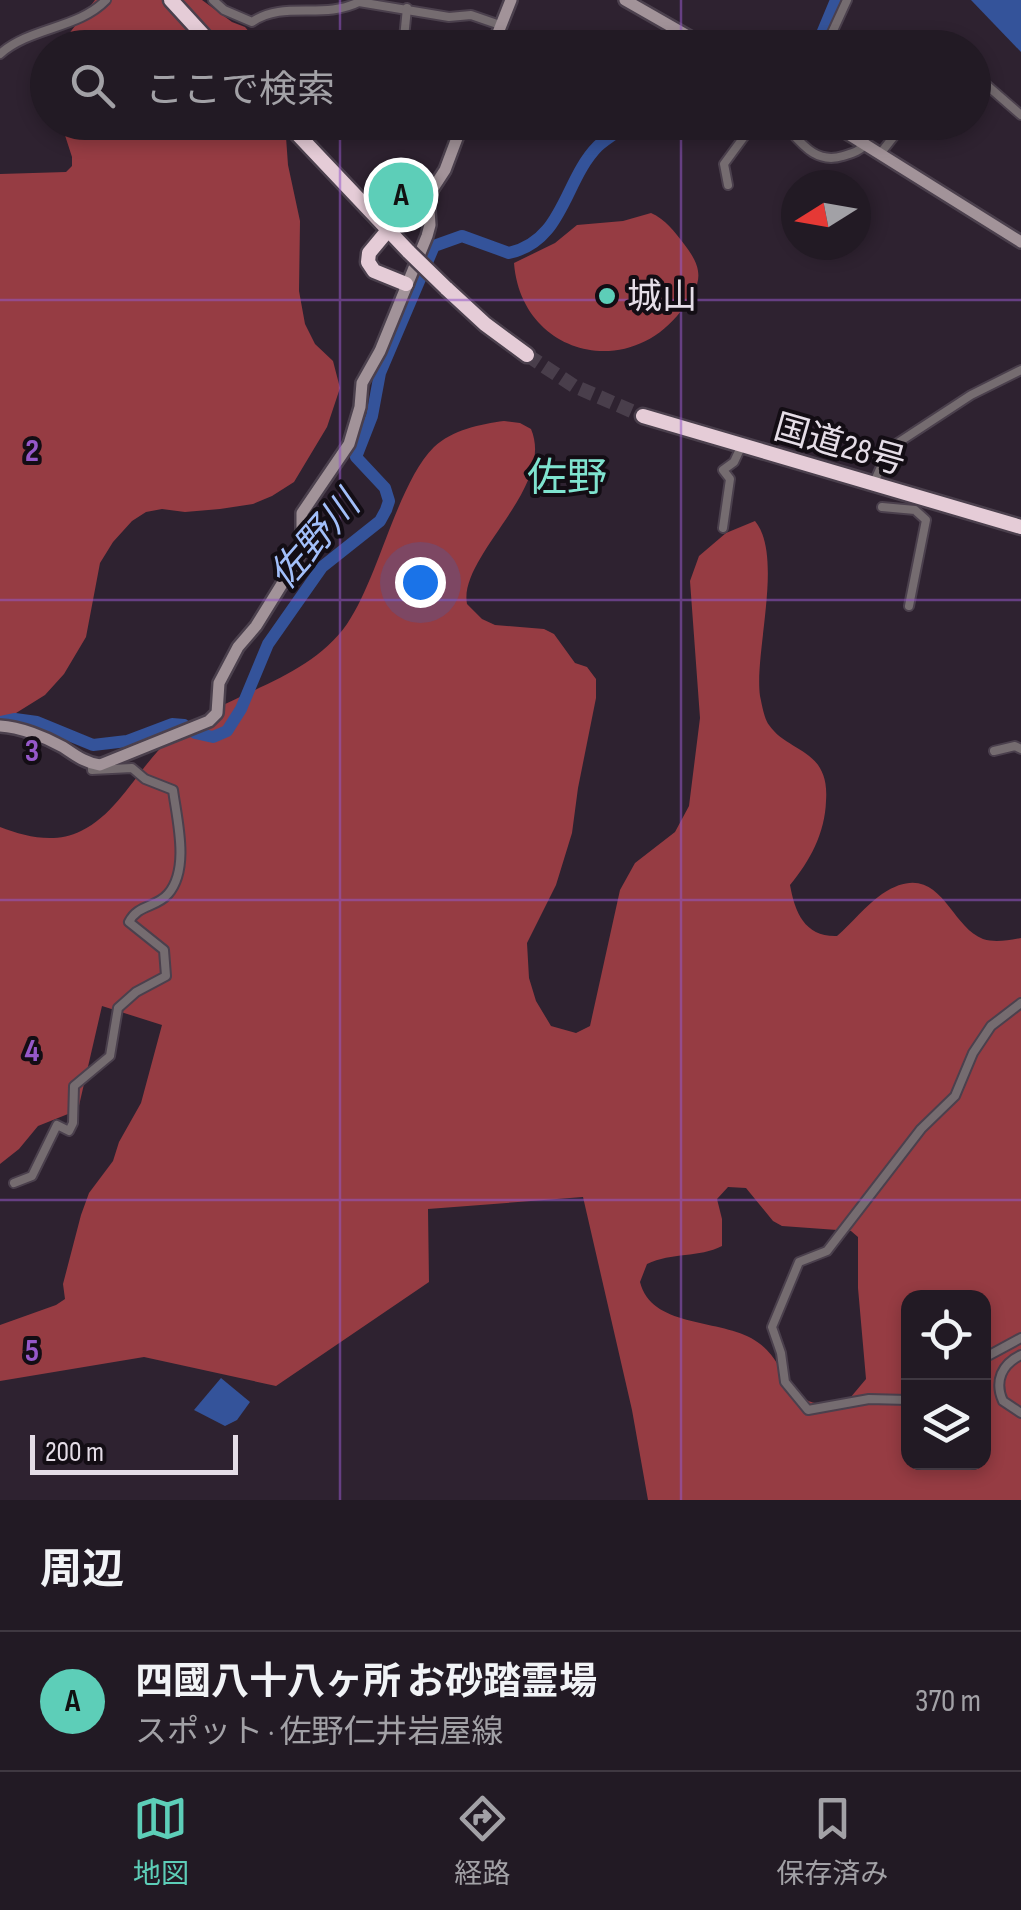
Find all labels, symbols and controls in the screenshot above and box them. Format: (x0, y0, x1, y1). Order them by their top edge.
search box (30, 30, 991, 140)
icon: search (65, 58, 120, 113)
text: ここで検索 (145, 68, 335, 113)
pin: A (368, 158, 434, 232)
north arrow (781, 170, 871, 260)
place label: 城山 (627, 276, 697, 319)
marker: 城山 (596, 285, 618, 307)
street label: 国道28号 (769, 406, 910, 485)
text: 2 (25, 432, 39, 471)
district label: 佐野 (527, 455, 607, 503)
water label: 佐野川 (261, 480, 372, 599)
your location (395, 557, 446, 608)
text: 3 (25, 732, 39, 771)
text: 4 (25, 1032, 40, 1071)
map controls (901, 1290, 991, 1470)
button: locate (901, 1290, 991, 1380)
text: 5 (25, 1332, 39, 1371)
button: layers (901, 1380, 991, 1470)
scale bar (30, 1430, 238, 1474)
text: 200 m (45, 1436, 104, 1469)
text: 周辺 (40, 1545, 124, 1596)
text: 四國八十八ヶ所 お砂踏霊場 (135, 1660, 597, 1705)
text: A (65, 1682, 80, 1721)
text: 370 m (915, 1682, 981, 1721)
text: スポット · 佐野仁井岩屋線 (135, 1713, 504, 1752)
tab: 地図 (133, 1791, 189, 1891)
tab: 経路 (454, 1791, 510, 1891)
tab: 保存済み (776, 1791, 888, 1891)

